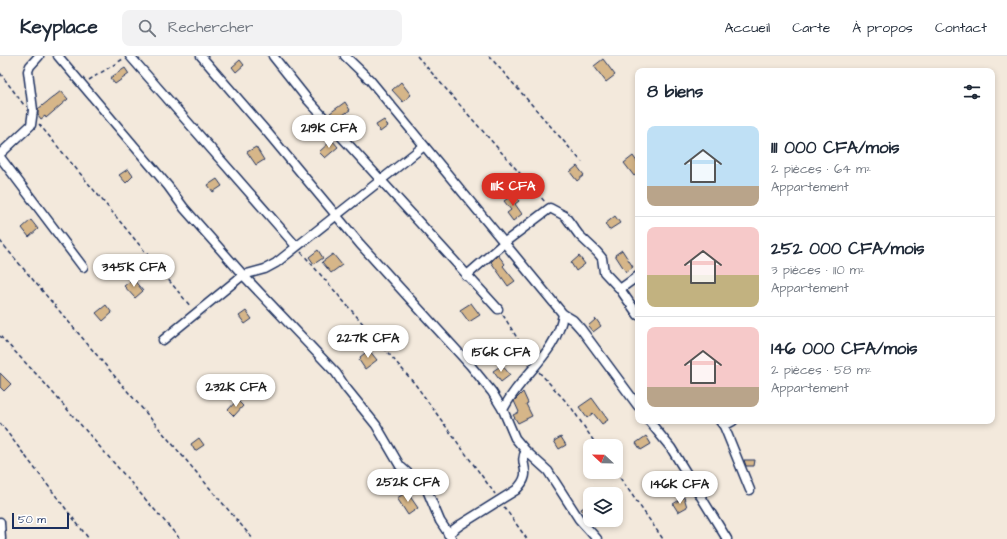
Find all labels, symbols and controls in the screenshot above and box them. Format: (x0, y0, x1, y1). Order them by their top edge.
search box (122, 10, 402, 46)
text: Keyplace (20, 14, 98, 41)
icon: search (136, 17, 158, 39)
text: Rechercher (168, 17, 253, 38)
text: Accueil (725, 18, 770, 38)
text: Carte (792, 18, 830, 38)
text: À propos (852, 18, 913, 38)
text: Contact (935, 18, 987, 38)
text: 8 biens (647, 80, 703, 104)
icon: filters (961, 81, 983, 103)
pin: 219K CFA (288, 115, 370, 149)
text: 219K CFA (301, 119, 357, 137)
text: 111 000 CFA/mois (771, 136, 900, 160)
icon: home (679, 142, 727, 190)
text: 2 pièces · 64 m² (771, 160, 871, 178)
pin: 111K CFA (472, 173, 554, 207)
text: 111K CFA (491, 177, 535, 195)
text: Appartement (771, 178, 849, 196)
text: 252 000 CFA/mois (771, 237, 925, 261)
icon: home (679, 243, 727, 291)
pin: 345K CFA (93, 254, 175, 288)
text: 345K CFA (102, 258, 166, 276)
text: 3 pièces · 110 m² (771, 261, 865, 279)
text: Appartement (771, 279, 849, 297)
pin: 227K CFA (327, 325, 409, 359)
text: 227K CFA (337, 329, 399, 347)
text: 146 000 CFA/mois (771, 337, 918, 361)
pin: 156K CFA (460, 339, 542, 373)
text: 156K CFA (472, 343, 530, 361)
icon: home (679, 343, 727, 391)
text: 2 pièces · 58 m² (771, 361, 872, 379)
pin: 232K CFA (195, 374, 277, 408)
text: 232K CFA (205, 378, 267, 396)
text: Appartement (771, 379, 849, 397)
north arrow (583, 439, 623, 479)
map controls (583, 439, 623, 527)
pin: 252K CFA (367, 469, 449, 503)
pin: 146K CFA (639, 471, 721, 505)
text: 252K CFA (376, 473, 440, 491)
text: 146K CFA (651, 475, 709, 493)
button: layers (583, 487, 623, 527)
scale bar (12, 511, 69, 530)
text: 50 m (18, 512, 46, 527)

